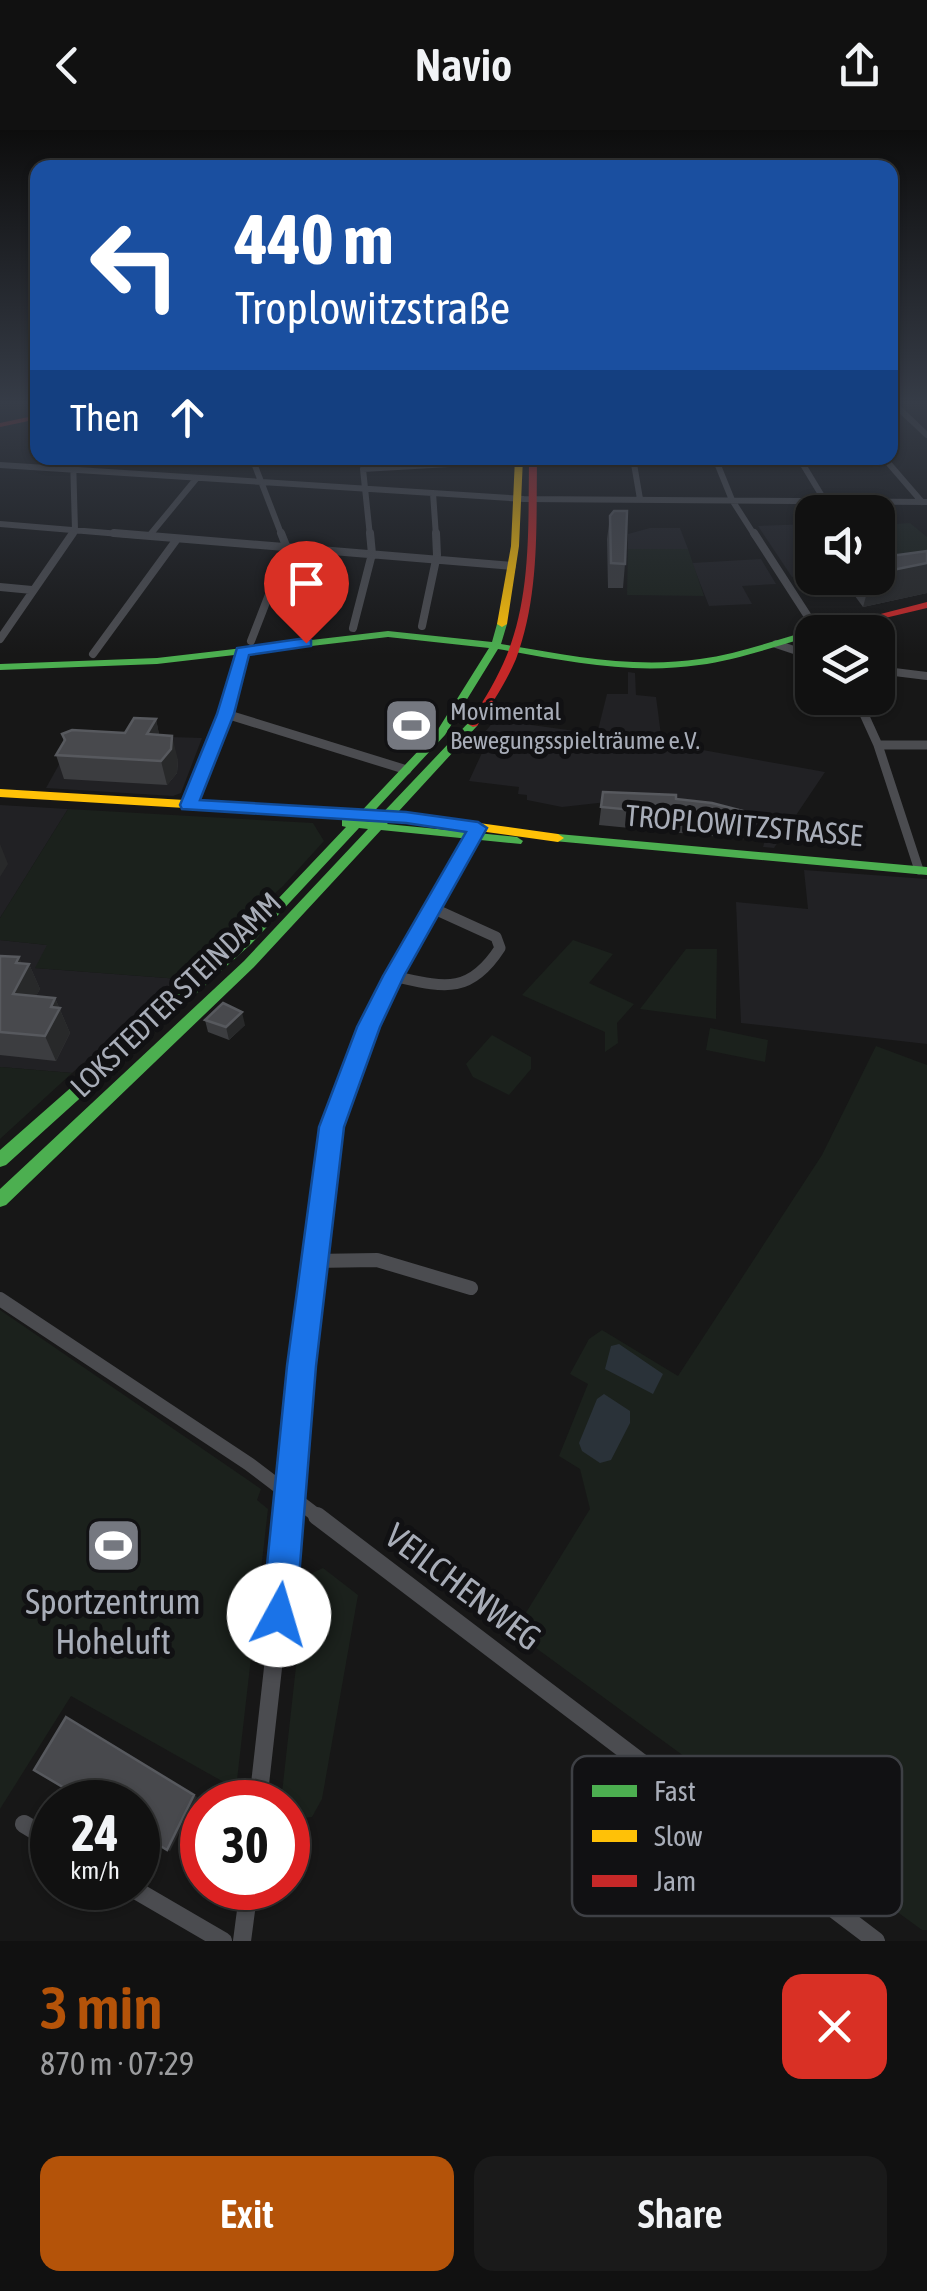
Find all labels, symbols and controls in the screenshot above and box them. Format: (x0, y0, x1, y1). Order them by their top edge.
icon: back (40, 38, 95, 93)
icon: share (832, 38, 887, 93)
text: Navio (415, 39, 512, 91)
text: 440 m (235, 199, 394, 279)
icon: left (70, 200, 200, 330)
text: Troplowitzstraße (235, 282, 510, 334)
icon: ahead (160, 390, 215, 445)
text: Then (70, 396, 140, 439)
map controls (795, 495, 895, 715)
button: sound (795, 495, 895, 595)
pin (264, 541, 349, 644)
icon: arrive (279, 556, 334, 611)
button: layers (795, 615, 895, 715)
sports icon: Movimental Bewegungsspielträume e.V. (381, 695, 441, 755)
place label: Movimental Bewegungsspielträume e.V. (450, 697, 700, 754)
street label: TROPLOWITZSTRASSE (624, 798, 864, 852)
street label: LOKSTEDTER STEINDAMM (63, 885, 287, 1103)
street label: VEILCHENWEG (378, 1515, 549, 1658)
sports icon: Sportzentrum Hoheluft (83, 1516, 143, 1576)
position arrow (227, 1563, 331, 1667)
place label: Sportzentrum Hoheluft (25, 1581, 201, 1661)
legend (572, 1756, 902, 1916)
text: Fast (654, 1775, 696, 1807)
speed limit sign: 30 (180, 1780, 310, 1910)
text: 24 (71, 1804, 118, 1862)
text: Slow (654, 1820, 703, 1852)
text: km/h (70, 1856, 120, 1884)
text: Jam (654, 1865, 696, 1897)
text: 3 min (40, 1973, 163, 2042)
button: close (782, 1974, 887, 2079)
text: 870 m · 07:29 (40, 2045, 194, 2082)
button: Exit (40, 2156, 454, 2271)
button: Share (474, 2156, 887, 2271)

